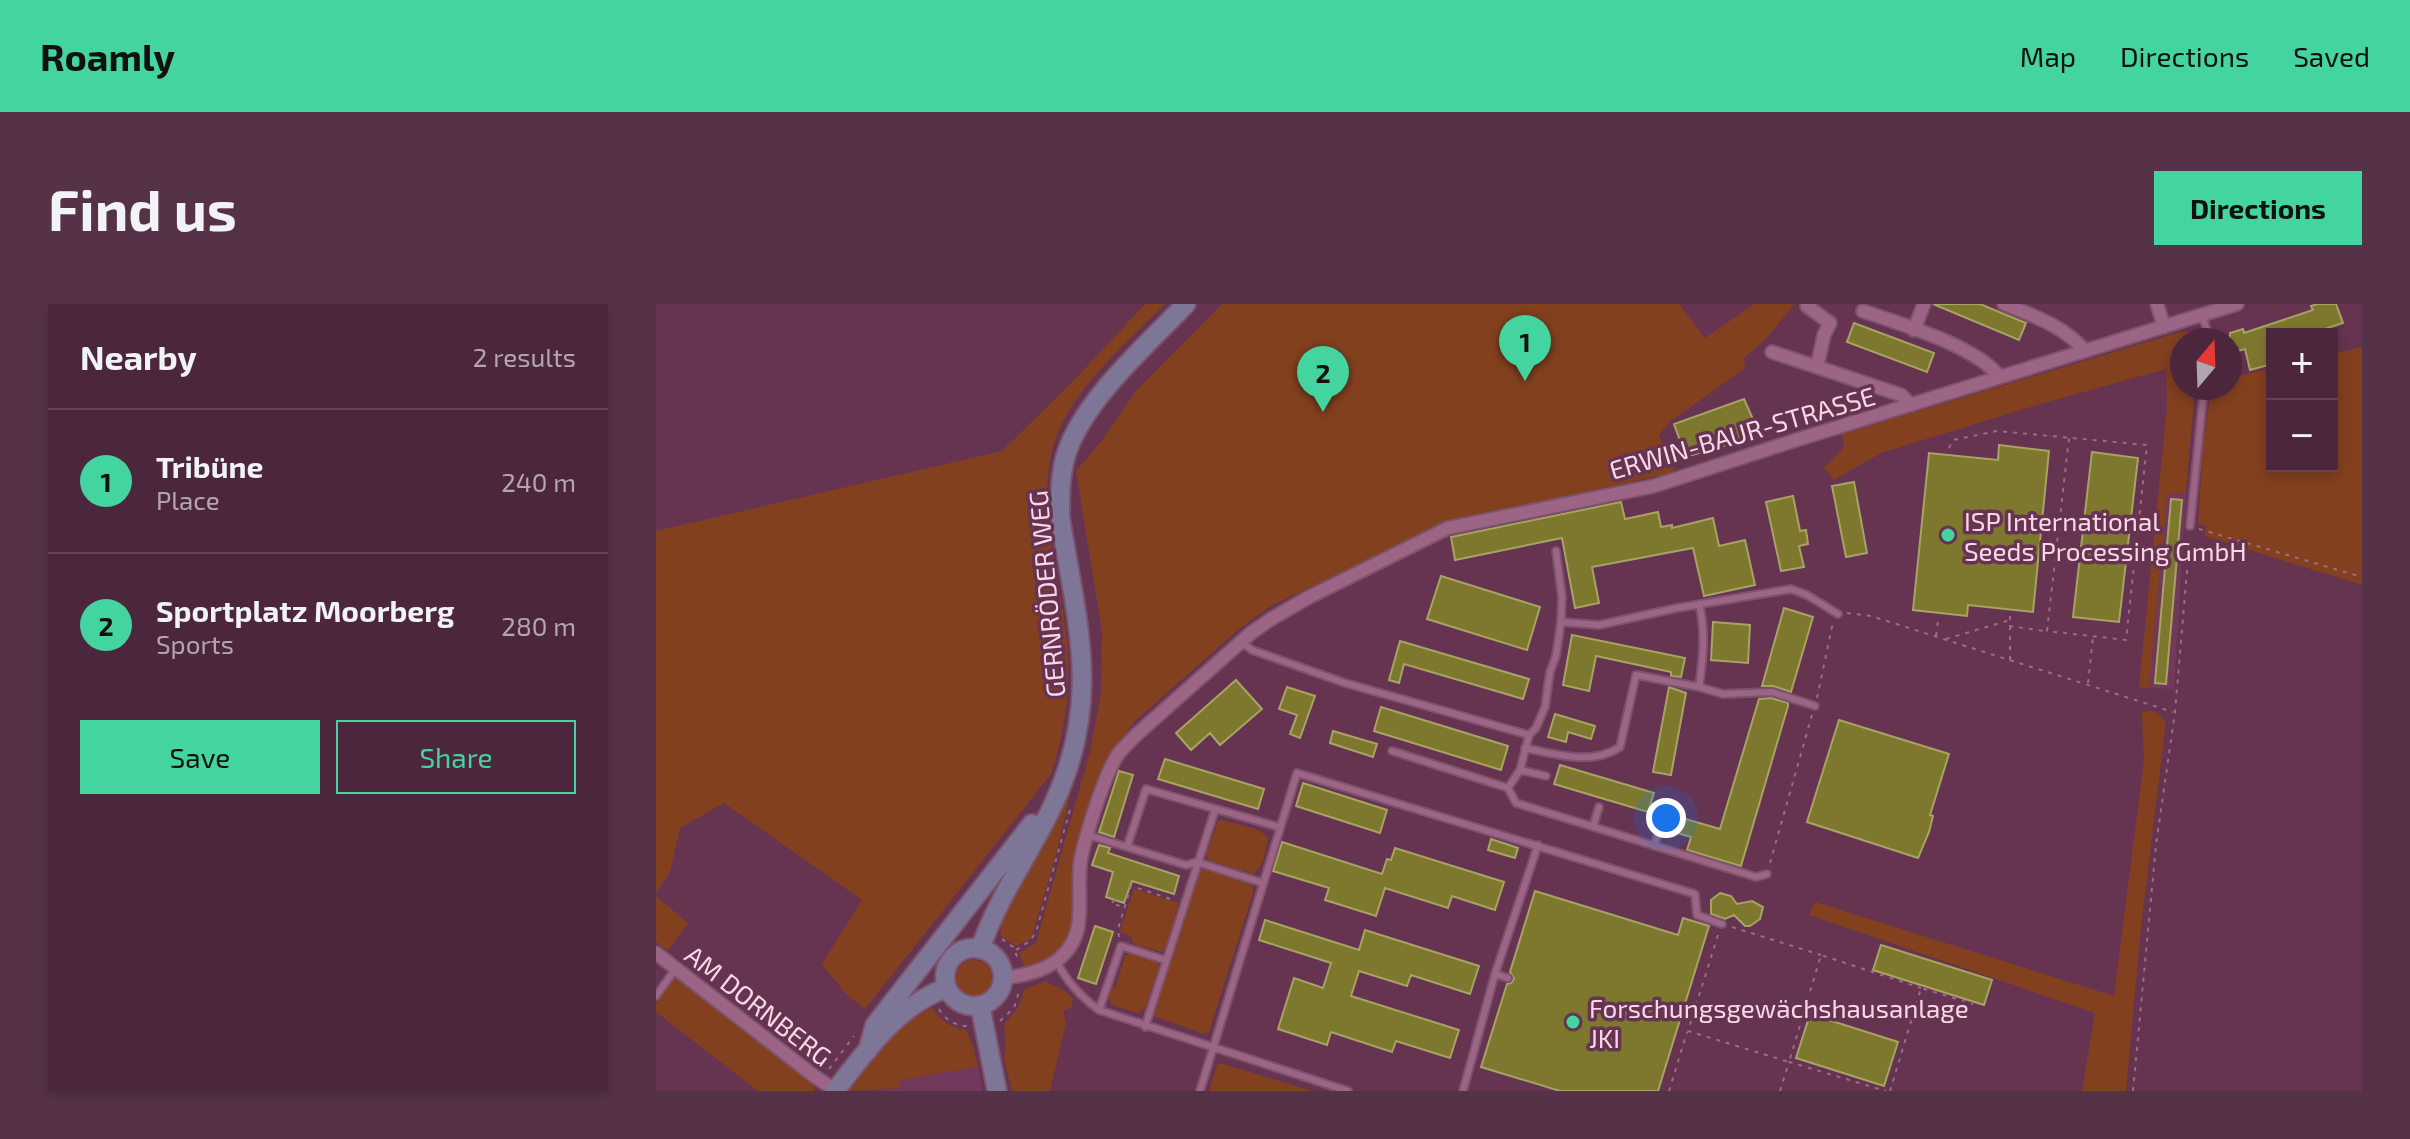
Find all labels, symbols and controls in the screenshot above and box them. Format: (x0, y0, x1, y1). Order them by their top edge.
text: Roamly (40, 33, 175, 79)
text: Map (2020, 39, 2076, 73)
text: Directions (2120, 39, 2249, 73)
text: Saved (2293, 39, 2370, 73)
button: Directions (2154, 171, 2362, 245)
text: Find us (48, 175, 237, 242)
pin: 1 (1499, 315, 1551, 381)
north arrow (2170, 328, 2242, 400)
map controls (2266, 328, 2338, 472)
button: + (2266, 328, 2338, 400)
text: Nearby (80, 336, 197, 377)
text: 2 results (473, 341, 576, 372)
pin: 2 (1297, 346, 1349, 412)
street label: ERWIN-BAUR-STRASSE (1606, 379, 1878, 485)
button: − (2266, 400, 2338, 472)
text: Tribüne (156, 448, 263, 484)
text: 1 (100, 466, 112, 497)
text: 240 m (501, 466, 576, 497)
text: Place (156, 484, 220, 515)
street label: GERNRÖDER WEG (1022, 489, 1070, 699)
place label: ISP International Seeds Processing GmbH (1964, 505, 2247, 566)
marker: ISP International Seeds Processing GmbH (1939, 526, 1957, 544)
text: Sportplatz Moorberg (156, 592, 454, 628)
text: 2 (98, 610, 114, 641)
text: 280 m (501, 610, 576, 641)
text: Sports (156, 628, 234, 659)
button: Save (80, 720, 320, 794)
button: Share (336, 720, 576, 794)
your location (1646, 798, 1686, 838)
street label: AM DORNBERG (680, 938, 838, 1072)
place label: Forschungsgewächshausanlage JKI (1589, 992, 1969, 1053)
marker: Forschungsgewächshausanlage JKI (1564, 1013, 1582, 1031)

